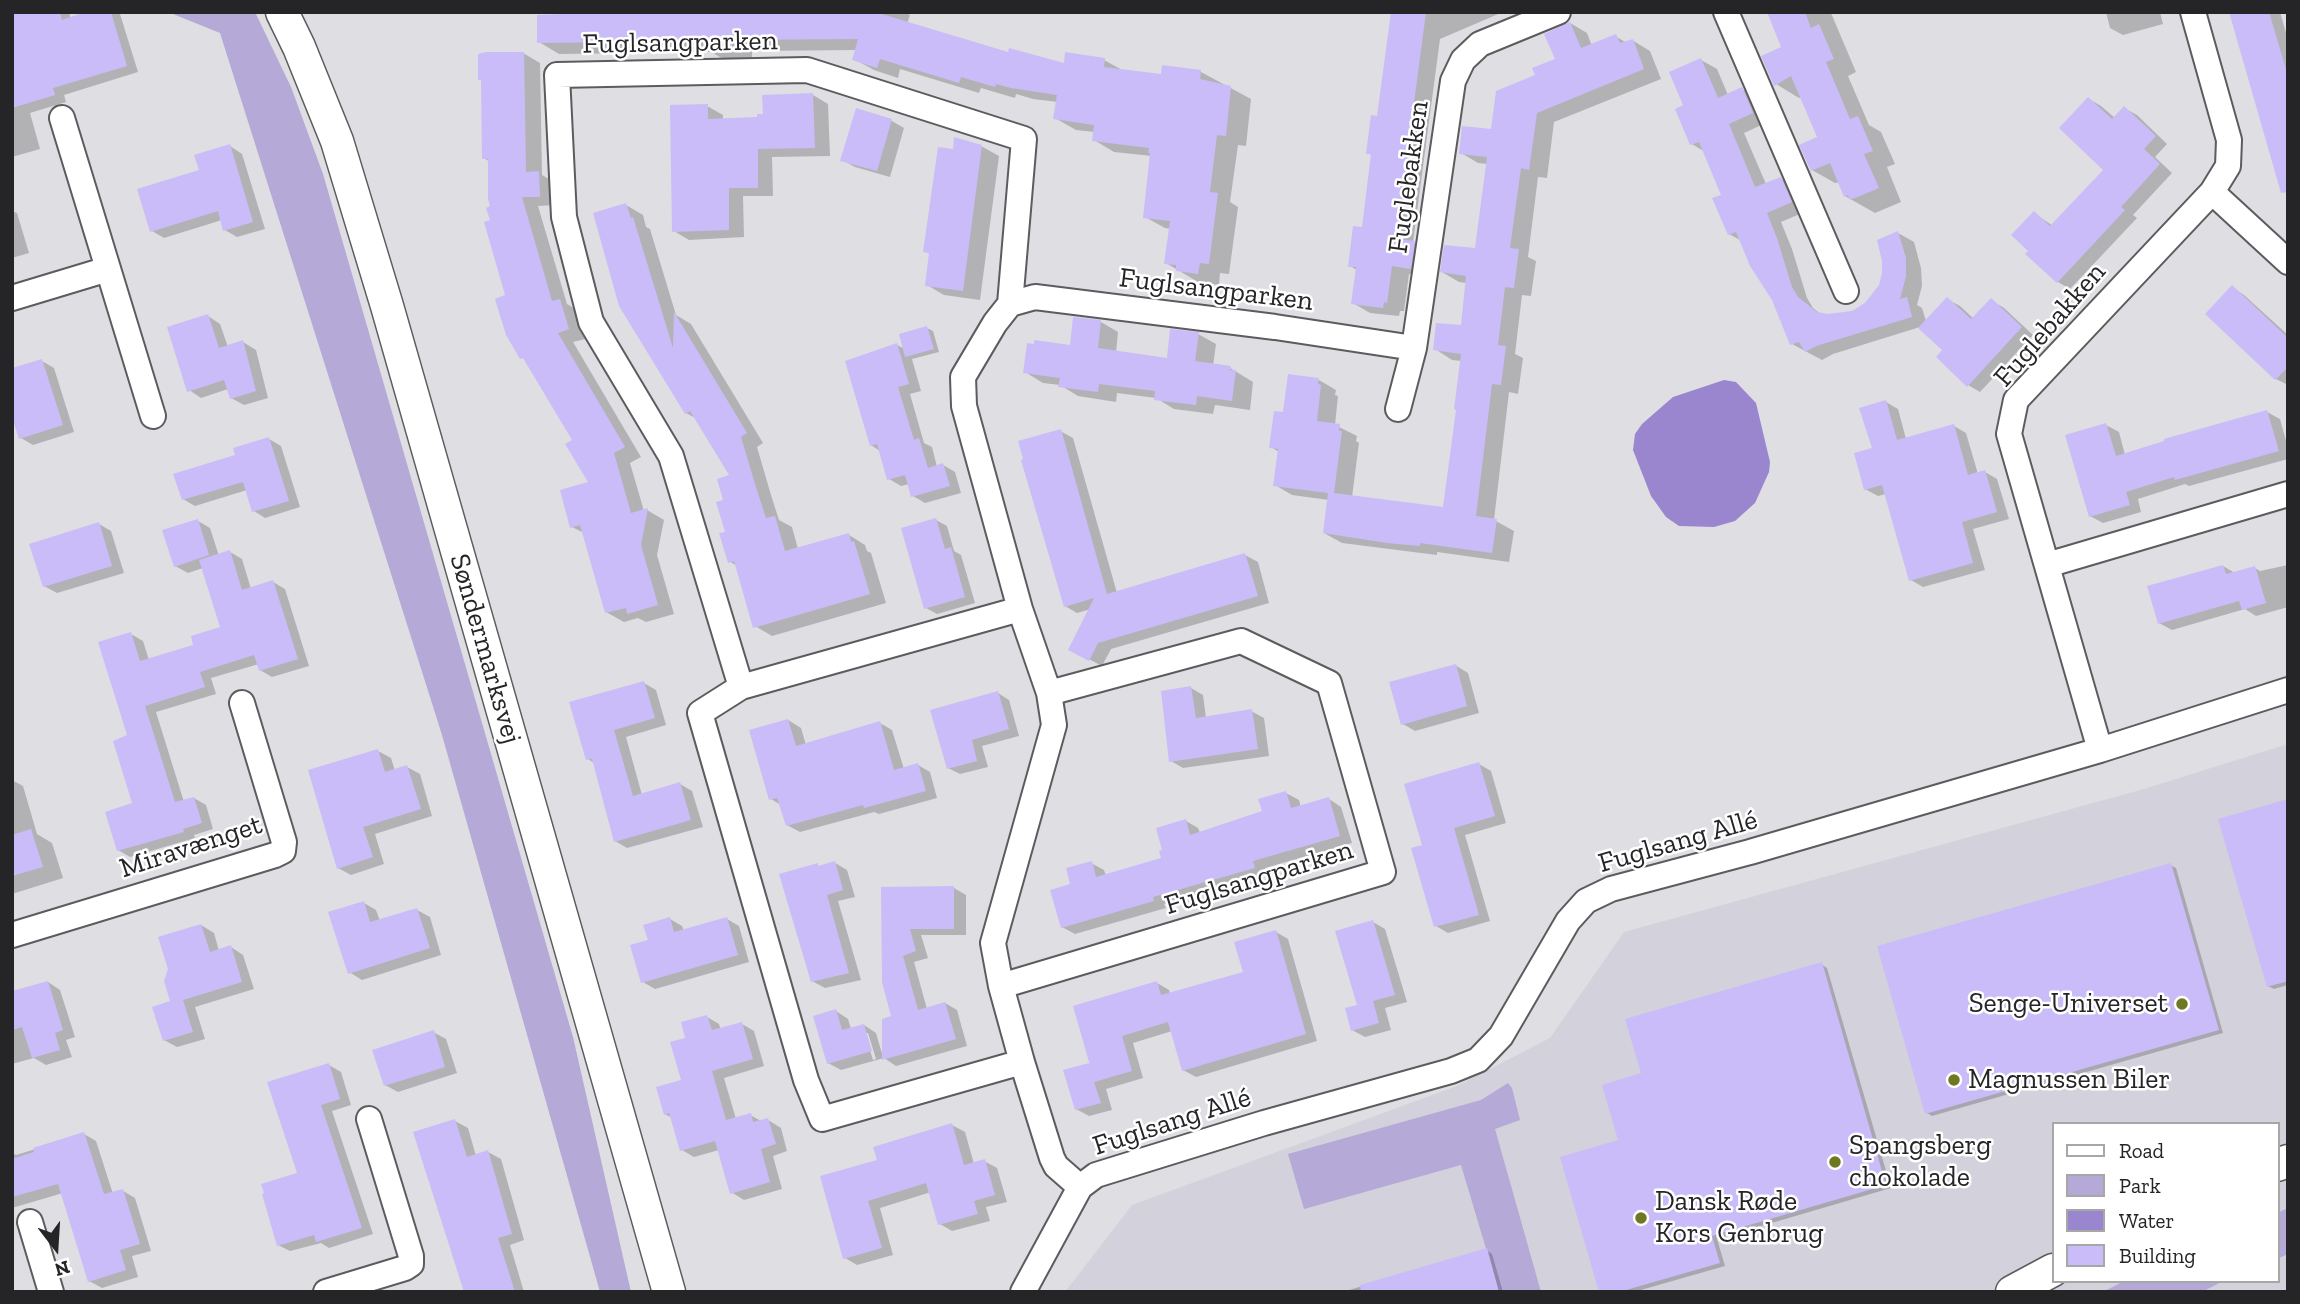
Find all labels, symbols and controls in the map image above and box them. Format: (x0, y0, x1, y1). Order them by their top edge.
street label: Fuglsangparken (582, 25, 778, 61)
street label: Fuglebakken (1382, 99, 1436, 255)
street label: Fuglebakken (1987, 256, 2113, 394)
street label: Fuglsangparken (1117, 261, 1315, 319)
street label: Søndermarksvej (442, 550, 528, 748)
street label: Fuglsang Allé (1595, 803, 1761, 881)
street label: Miravænget (116, 808, 266, 886)
street label: Fuglsangparken (1161, 833, 1357, 923)
place label: Senge-Universet (1969, 987, 2168, 1021)
marker: Senge-Universet (2174, 996, 2190, 1012)
place label: Magnussen Biler (1968, 1063, 2170, 1097)
marker: Magnussen Biler (1946, 1072, 1962, 1088)
street label: Fuglsang Allé (1089, 1081, 1255, 1163)
legend (2052, 1122, 2279, 1283)
place label: Spangsberg chokolade (1849, 1129, 1992, 1195)
text: Road (2119, 1138, 2164, 1163)
marker: Spangsberg chokolade (1827, 1154, 1843, 1170)
text: Park (2119, 1173, 2161, 1198)
place label: Dansk Røde Kors Genbrug (1655, 1185, 1823, 1251)
text: Water (2119, 1208, 2174, 1233)
marker: Dansk Røde Kors Genbrug (1633, 1210, 1649, 1226)
north arrow (21, 1213, 91, 1283)
text: Building (2119, 1243, 2196, 1268)
text: N (52, 1255, 73, 1282)

